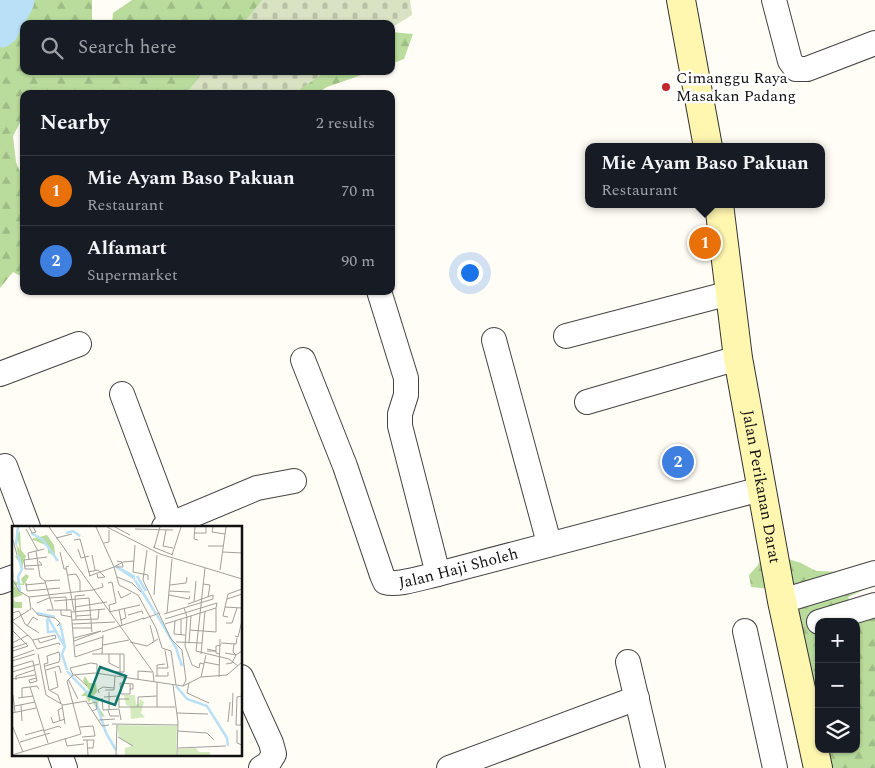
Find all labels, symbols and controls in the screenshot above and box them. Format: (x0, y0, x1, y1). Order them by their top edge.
search box (20, 20, 395, 75)
text: Search here (78, 33, 177, 62)
icon: search (38, 34, 66, 62)
place label: Cimanggu Raya Masakan Padang (676, 66, 796, 108)
marker: Cimanggu Raya Masakan Padang (660, 81, 672, 93)
text: Nearby (40, 107, 110, 139)
text: 2 results (316, 111, 375, 135)
popup (585, 143, 825, 208)
text: Mie Ayam Baso Pakuan (601, 149, 809, 178)
text: Mie Ayam Baso Pakuan (87, 164, 295, 193)
text: Restaurant (601, 178, 678, 202)
text: 1 (52, 179, 60, 203)
text: 70 m (341, 179, 375, 203)
text: Restaurant (87, 193, 164, 217)
pin: 1 (689, 224, 721, 262)
text: Alfamart (87, 234, 167, 263)
text: 2 (52, 249, 60, 273)
text: 90 m (341, 249, 375, 273)
your location (457, 260, 483, 286)
text: Supermarket (87, 263, 178, 287)
street label: Jalan Perikanan Darat (736, 408, 787, 566)
pin: 2 (662, 443, 694, 481)
inset map (12, 526, 242, 756)
street label: Jalan Haji Sholeh (397, 541, 521, 595)
map controls (815, 618, 860, 753)
button: + (815, 618, 860, 663)
button: − (815, 663, 860, 708)
button: layers (815, 708, 860, 753)

